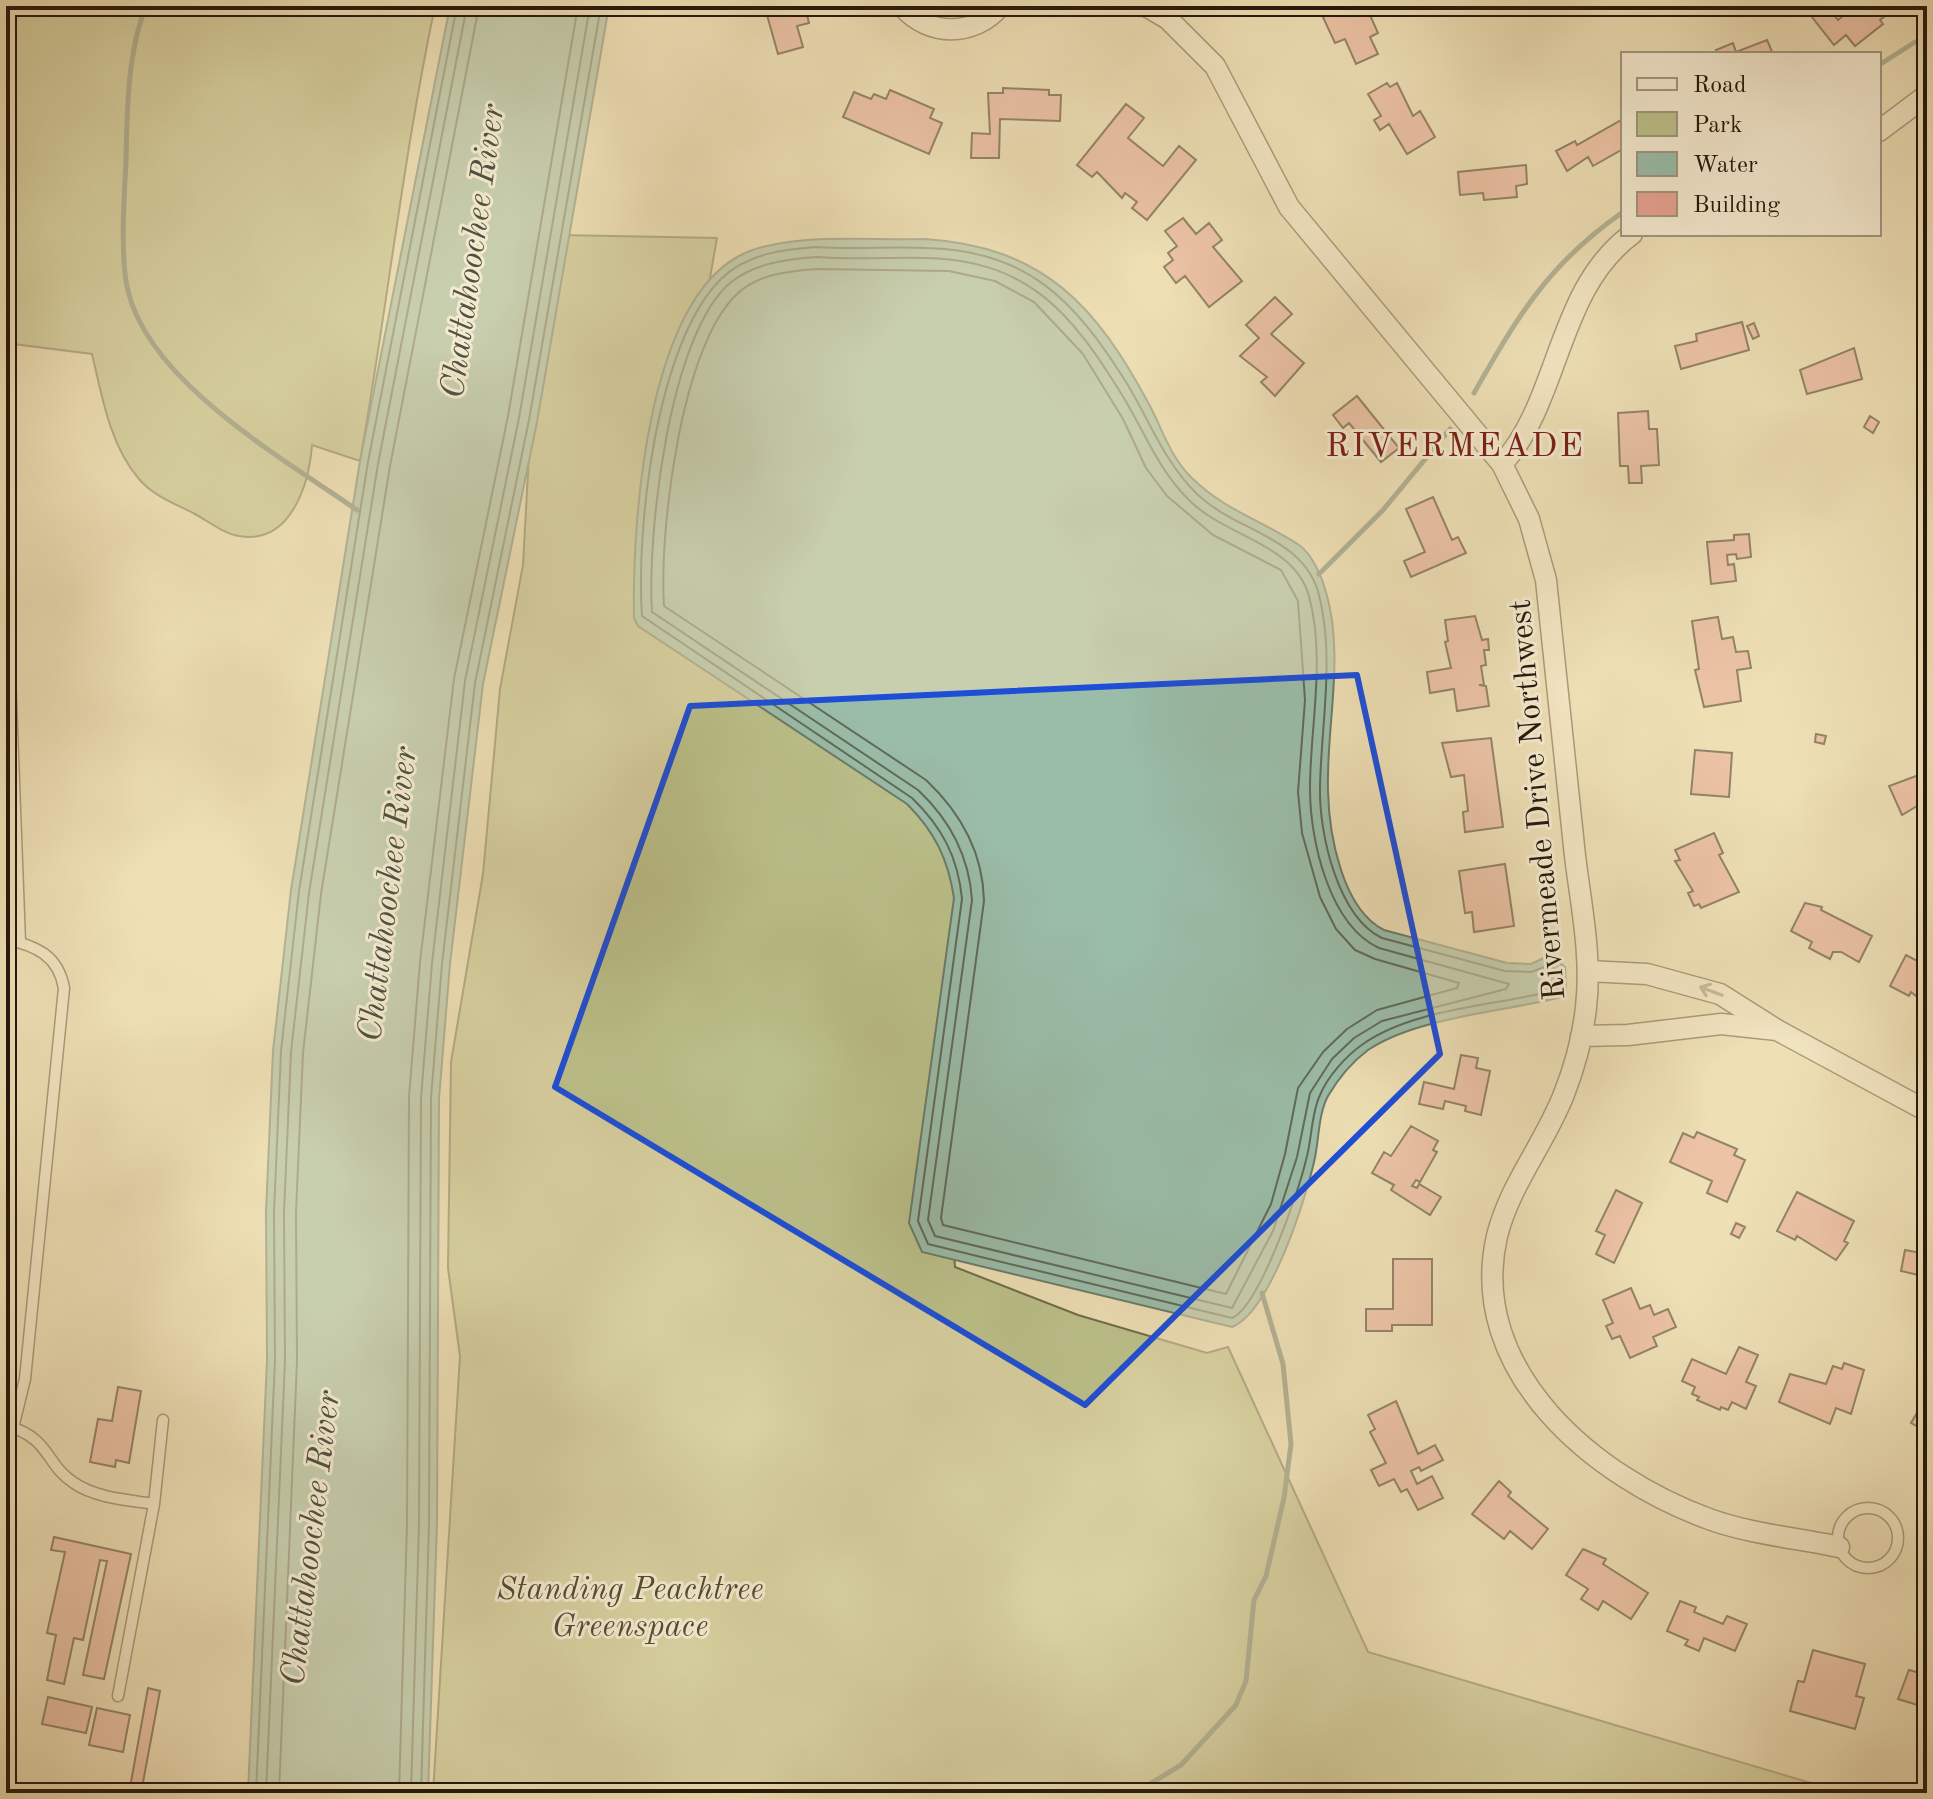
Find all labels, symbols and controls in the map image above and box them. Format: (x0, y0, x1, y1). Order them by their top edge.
legend (1621, 52, 1881, 236)
text: Road (1693, 74, 1746, 98)
water label: Chattahoochee River (436, 101, 512, 401)
text: Park (1693, 114, 1742, 138)
text: Water (1693, 154, 1758, 178)
text: Building (1693, 194, 1780, 218)
district label: RIVERMEADE (1325, 430, 1585, 464)
street label: Rivermeade Drive Northwest (1506, 598, 1572, 1002)
water label: Chattahoochee River (354, 744, 424, 1044)
one-way arrow (1699, 983, 1724, 997)
water label: Chattahoochee River (277, 1388, 347, 1688)
park label: Standing Peachtree Greenspace (496, 1575, 764, 1644)

